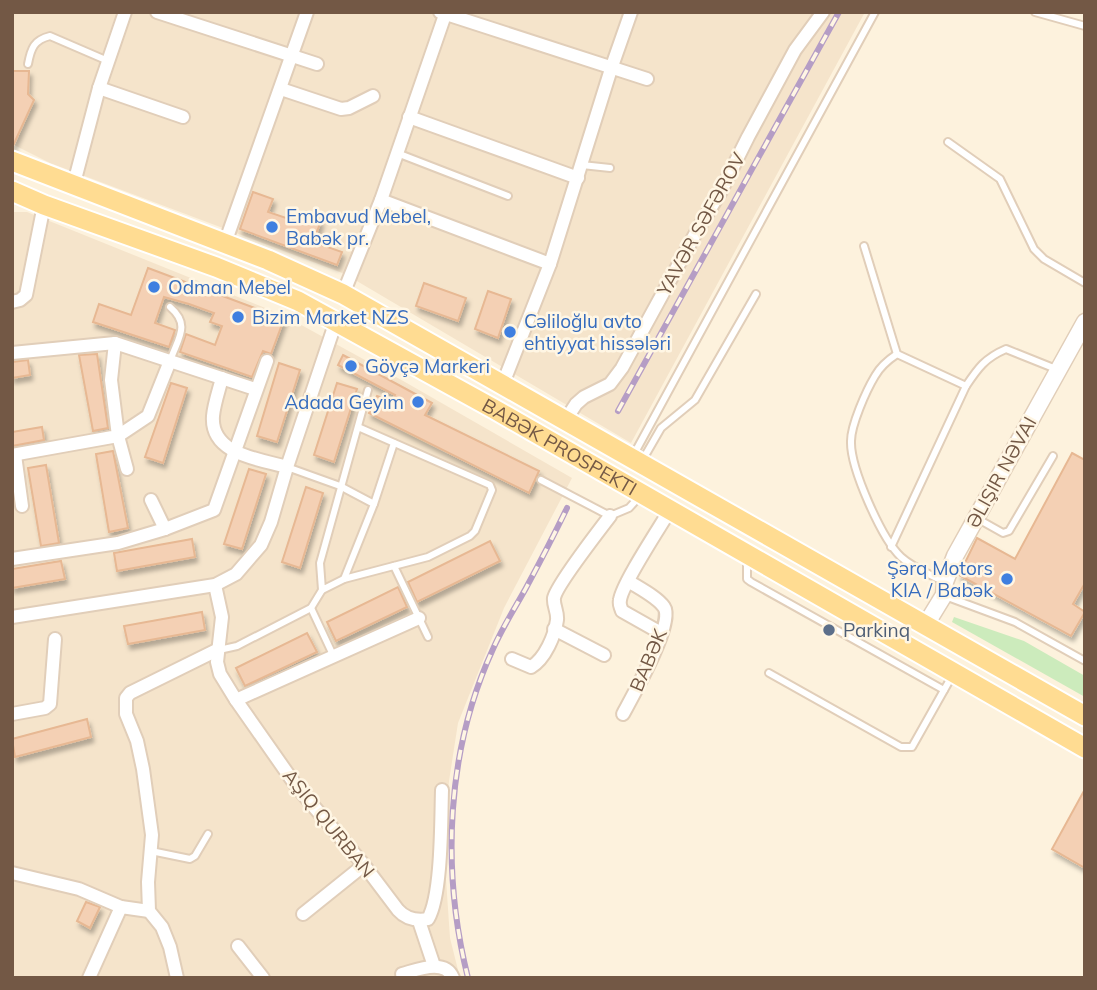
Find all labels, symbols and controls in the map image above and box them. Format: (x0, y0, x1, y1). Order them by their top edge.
street label: YAVƏR SƏFƏROV (651, 148, 751, 301)
place label: Embavud Mebel, Babək pr. (286, 204, 431, 250)
marker: Embavud Mebel, Babək pr. (264, 219, 280, 235)
place label: Odman Mebel (168, 275, 291, 299)
marker: Odman Mebel (146, 279, 162, 295)
place label: Bizim Market NZS (252, 305, 409, 329)
marker: Bizim Market NZS (230, 309, 246, 325)
place label: Cəliloğlu avto ehtiyyat hissələri (524, 309, 671, 355)
marker: Cəliloğlu avto ehtiyyat hissələri (502, 324, 518, 340)
place label: Göyçə Markeri (365, 354, 490, 378)
marker: Göyçə Markeri (343, 358, 359, 374)
place label: Adada Geyim (284, 390, 404, 414)
street label: BABƏK PROSPEKTI (478, 393, 641, 500)
marker: Adada Geyim (410, 394, 426, 410)
street label: ƏLIŞIR NƏVAI (961, 412, 1041, 532)
place label: Şərq Motors KIA / Babək (887, 556, 993, 602)
marker: Şərq Motors KIA / Babək (999, 571, 1015, 587)
place label: Parkinq (843, 618, 910, 642)
marker: Parkinq (821, 622, 837, 638)
street label: BABƏK (624, 624, 672, 695)
street label: AŞIQ QURBAN (278, 764, 380, 882)

